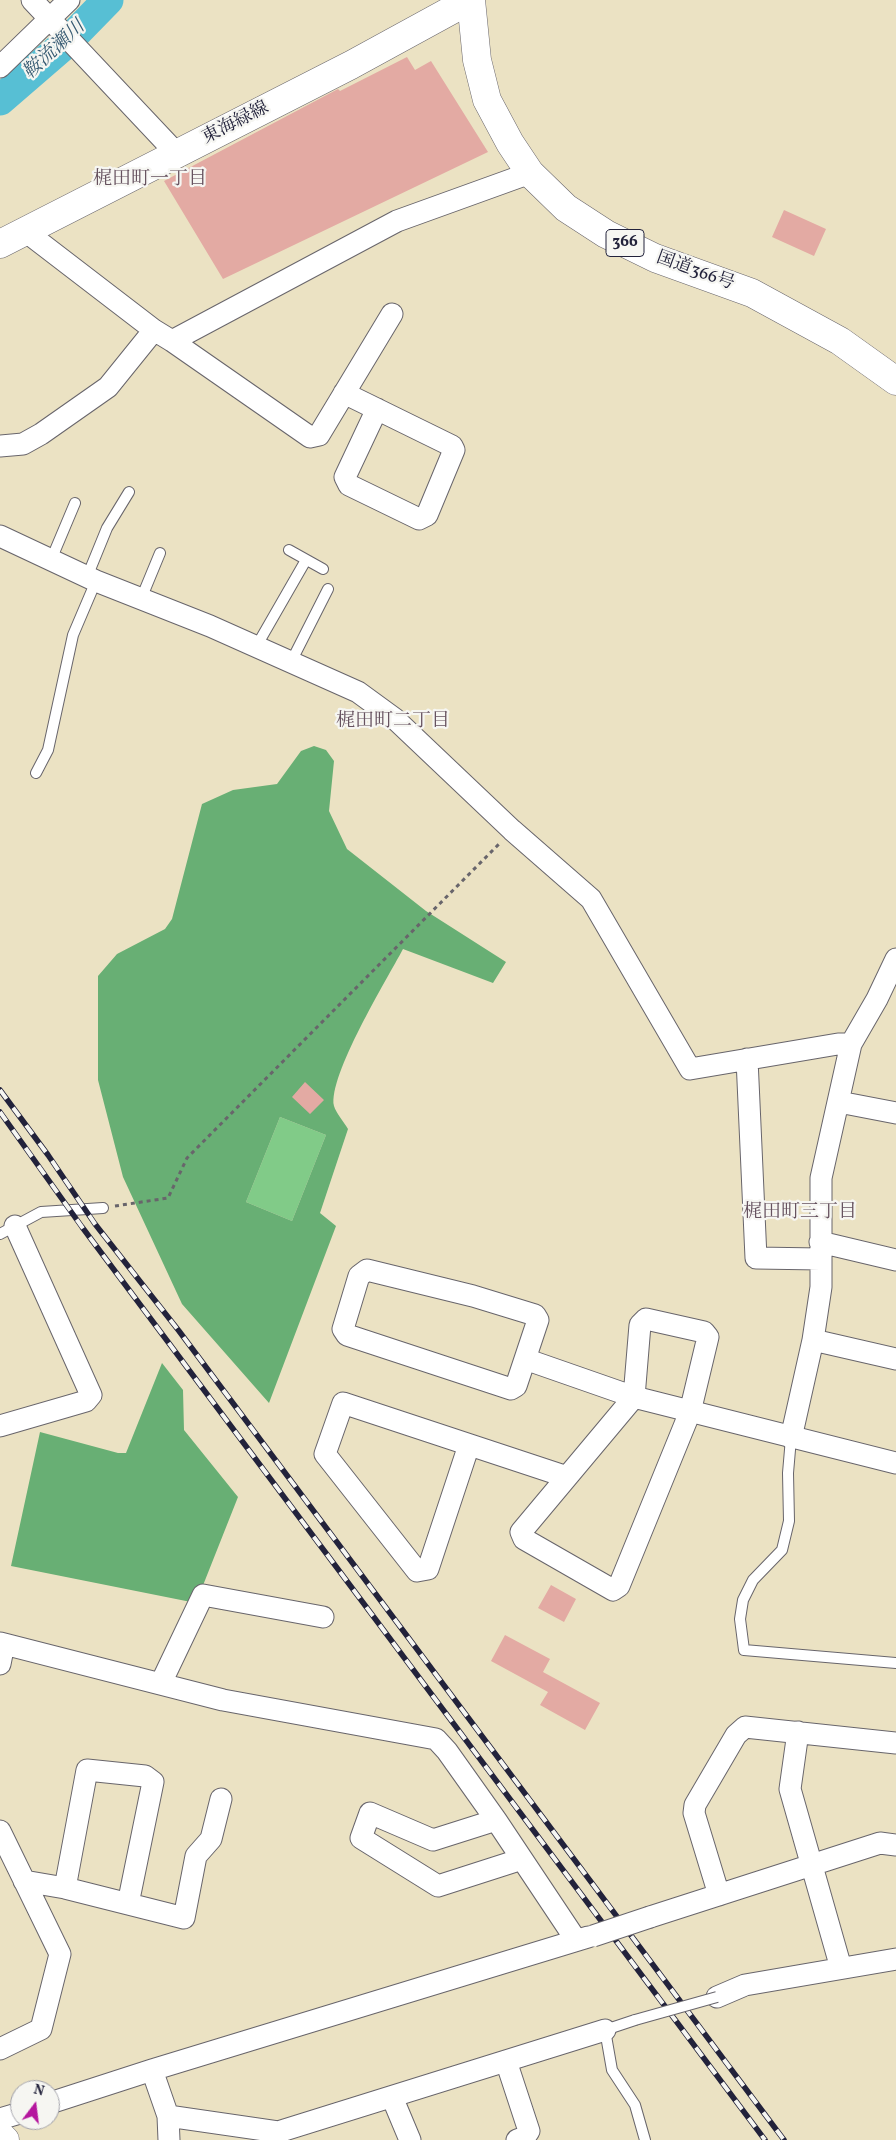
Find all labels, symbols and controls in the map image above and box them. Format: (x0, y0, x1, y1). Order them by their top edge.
water label: 鞍流瀬川 (19, 17, 91, 85)
street label: 東海緑線 (199, 98, 273, 150)
district label: 梶田町一丁目 (93, 170, 207, 192)
road number: 366 (606, 230, 644, 256)
street label: 国道366号 (653, 248, 737, 296)
district label: 梶田町二丁目 (336, 712, 450, 734)
district label: 梶田町三丁目 (743, 1203, 857, 1225)
north arrow (10, 2080, 60, 2130)
text: N (31, 2080, 46, 2101)

